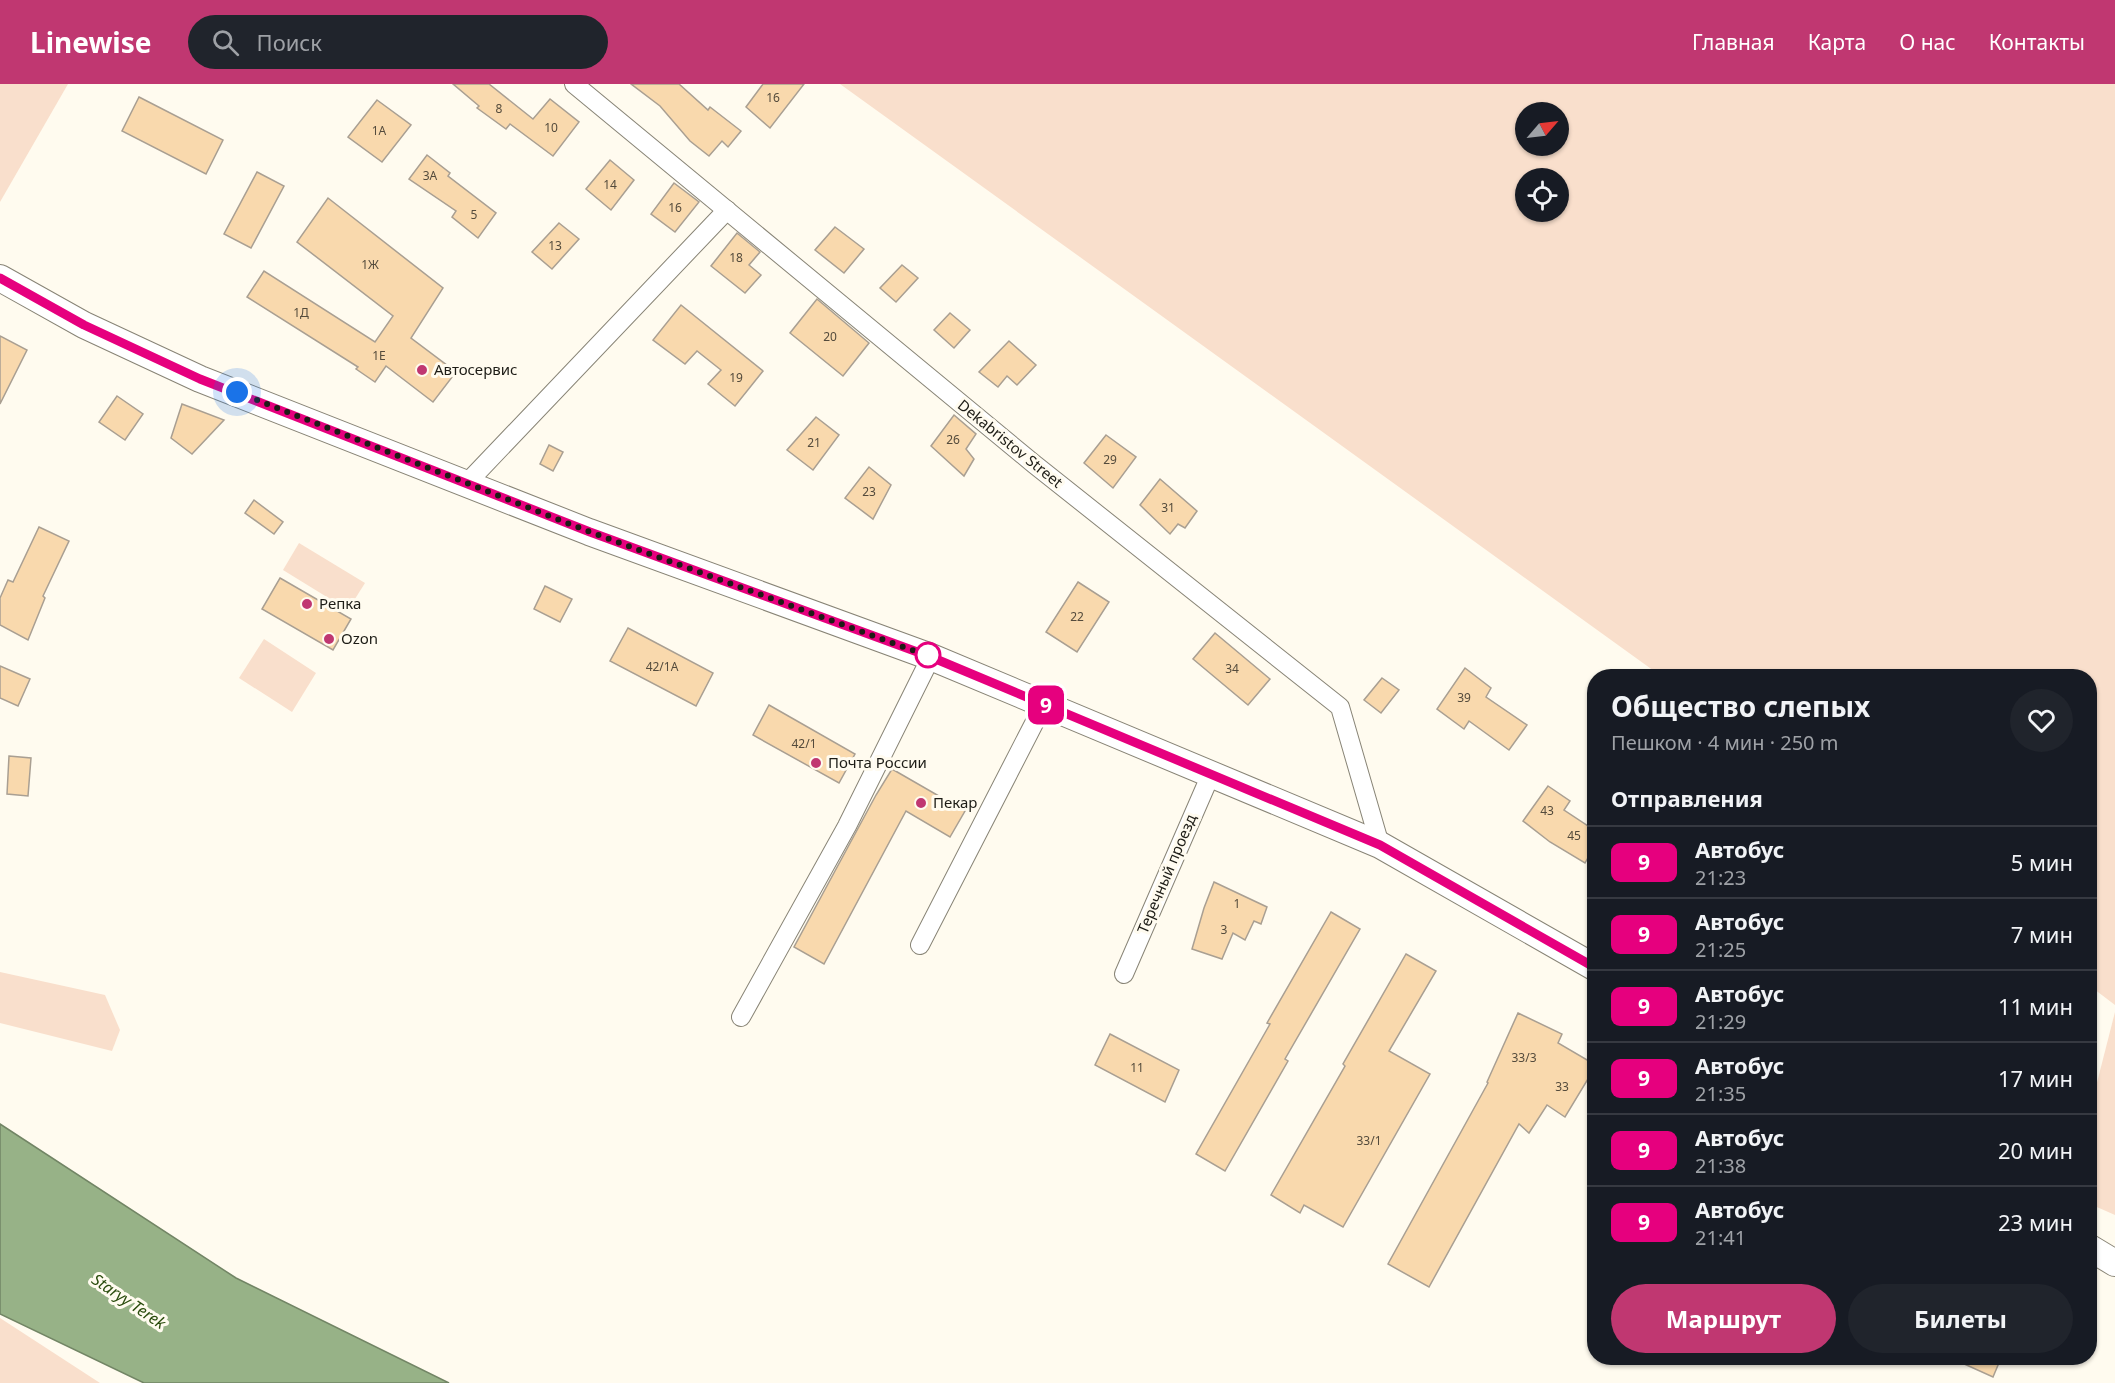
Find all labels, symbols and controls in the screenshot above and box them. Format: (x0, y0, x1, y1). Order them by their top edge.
search box (188, 15, 608, 69)
text: Linewise (30, 23, 152, 61)
icon: search (209, 26, 242, 59)
text: Поиск (257, 27, 322, 57)
text: Главная (1692, 28, 1775, 56)
text: Карта (1808, 28, 1866, 56)
text: О нас (1899, 28, 1956, 56)
text: Контакты (1989, 28, 2085, 56)
house number: 16 (766, 89, 780, 106)
house number: 8 (496, 100, 503, 117)
north arrow (1515, 102, 1569, 156)
map controls (1515, 102, 1569, 222)
house number: 10 (544, 119, 558, 136)
house number: 1А (372, 122, 387, 139)
house number: 3А (423, 167, 438, 184)
button: locate (1515, 168, 1569, 222)
house number: 14 (603, 176, 617, 193)
house number: 16 (668, 199, 682, 216)
house number: 5 (471, 206, 478, 223)
house number: 13 (548, 237, 562, 254)
house number: 18 (729, 249, 743, 266)
house number: 1Ж (361, 256, 379, 273)
house number: 1Д (293, 304, 309, 321)
house number: 20 (823, 328, 837, 345)
house number: 1Е (372, 347, 386, 364)
place label: Автосервис (434, 359, 517, 379)
marker: Автосервис (415, 363, 429, 377)
house number: 19 (729, 369, 743, 386)
your location (222, 377, 252, 407)
street label: Dekabristov Street (954, 395, 1068, 492)
house number: 26 (946, 431, 960, 448)
house number: 21 (807, 434, 821, 451)
house number: 29 (1103, 451, 1117, 468)
house number: 23 (862, 483, 876, 500)
house number: 31 (1161, 499, 1175, 516)
place label: Репка (319, 593, 361, 613)
marker: Репка (300, 597, 314, 611)
house number: 22 (1070, 608, 1084, 625)
place label: Ozon (341, 628, 378, 648)
marker: Ozon (322, 632, 336, 646)
unlabelled marker (915, 642, 941, 668)
house number: 42/1А (646, 658, 679, 675)
house number: 34 (1225, 660, 1239, 677)
line badge: 9 (1026, 686, 1066, 724)
text: Общество слепых (1611, 687, 1870, 725)
house number: 39 (1457, 689, 1471, 706)
button: heart (2010, 689, 2073, 752)
text: 9 (1040, 691, 1052, 719)
text: Пешком · 4 мин · 250 m (1611, 729, 1838, 756)
house number: 42/1 (791, 735, 817, 752)
place label: Почта России (828, 752, 927, 772)
marker: Почта России (809, 756, 823, 770)
text: Отправления (1611, 783, 1763, 813)
place label: Пекар (933, 792, 977, 812)
marker: Пекар (914, 796, 928, 810)
house number: 43 (1540, 802, 1554, 819)
street label: Теречный проезд (1132, 811, 1200, 936)
house number: 45 (1567, 827, 1581, 844)
text: Автобус (1695, 834, 1784, 864)
text: 5 мин (2011, 847, 2073, 877)
text: 9 (1638, 848, 1650, 876)
text: 21:23 (1695, 864, 1746, 891)
house number: 1 (1234, 895, 1240, 912)
text: Автобус (1695, 906, 1784, 936)
text: 7 мин (2011, 919, 2073, 949)
text: 9 (1638, 920, 1650, 948)
house number: 3 (1221, 921, 1228, 938)
text: 21:25 (1695, 936, 1746, 963)
text: Автобус (1695, 978, 1784, 1008)
text: 11 мин (1998, 991, 2073, 1021)
text: 9 (1638, 992, 1650, 1020)
text: 21:29 (1695, 1008, 1746, 1035)
house number: 33/3 (1511, 1049, 1537, 1066)
text: Автобус (1695, 1050, 1784, 1080)
house number: 11 (1130, 1059, 1144, 1076)
text: 17 мин (1998, 1063, 2073, 1093)
text: 9 (1638, 1064, 1650, 1092)
house number: 33 (1555, 1078, 1569, 1095)
text: 21:35 (1695, 1080, 1746, 1107)
text: Автобус (1695, 1122, 1784, 1152)
house number: 33/1 (1356, 1132, 1382, 1149)
text: 20 мин (1998, 1135, 2073, 1165)
text: 9 (1638, 1136, 1650, 1164)
text: 21:38 (1695, 1152, 1746, 1179)
text: Автобус (1695, 1194, 1784, 1224)
text: 23 мин (1998, 1207, 2073, 1237)
text: 9 (1638, 1208, 1650, 1236)
text: 21:41 (1695, 1224, 1746, 1251)
water label: Staryy Terek (88, 1268, 171, 1334)
button: Маршрут (1611, 1284, 1836, 1353)
button: Билеты (1848, 1284, 2073, 1353)

